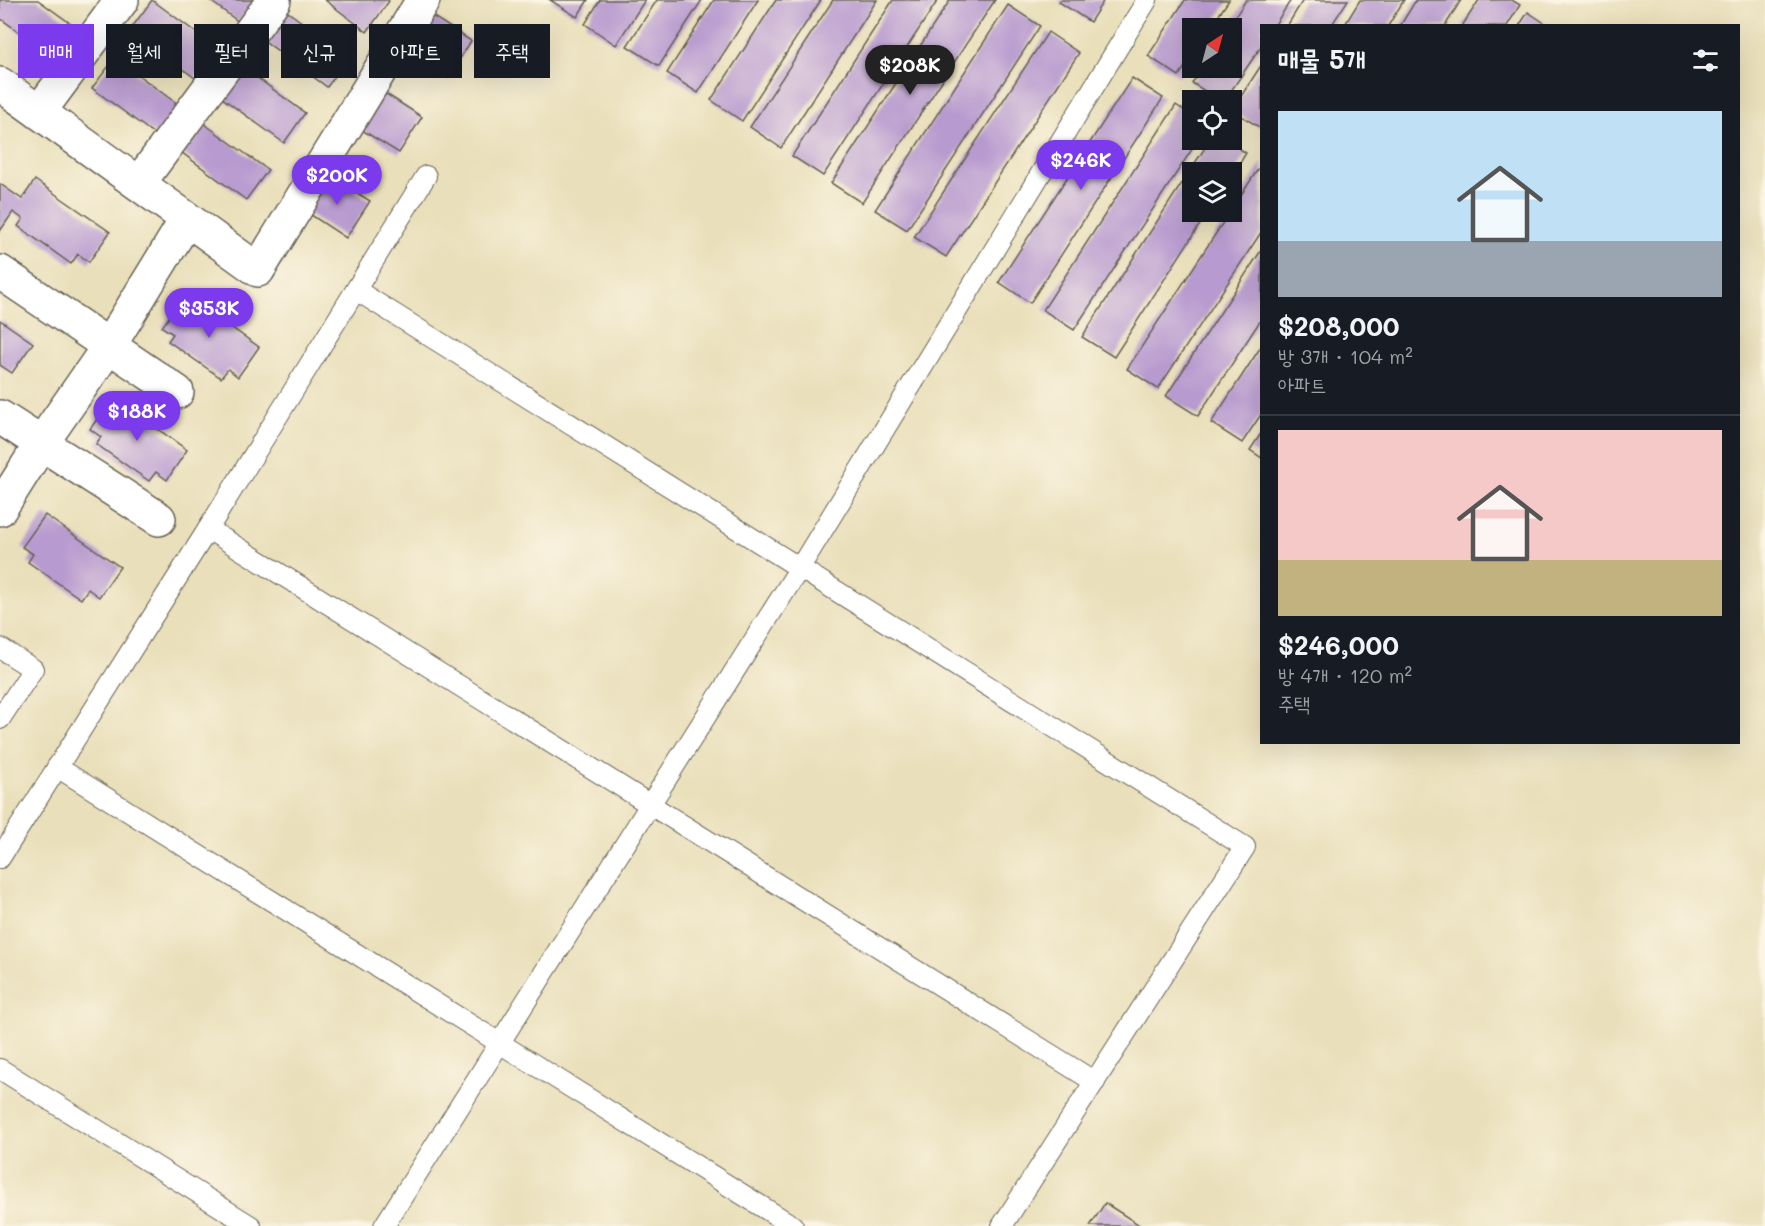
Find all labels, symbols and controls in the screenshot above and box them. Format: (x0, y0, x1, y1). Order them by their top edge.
north arrow (1182, 18, 1242, 78)
map controls (1182, 18, 1242, 222)
chip: 매매 (18, 24, 94, 78)
chip: 월세 (106, 24, 182, 78)
chip: 필터 (194, 24, 269, 78)
chip: 신규 (281, 24, 357, 78)
chip: 아파트 (369, 24, 462, 78)
chip: 주택 (474, 24, 550, 78)
text: 매물 5개 (1278, 42, 1365, 76)
icon: filters (1689, 44, 1722, 77)
pin: $208K (868, 45, 952, 96)
text: $208K (879, 51, 941, 77)
button: locate (1182, 90, 1242, 150)
pin: $246K (1039, 140, 1123, 191)
text: $246K (1050, 146, 1112, 172)
icon: home (1446, 150, 1554, 258)
pin: $200K (295, 155, 379, 206)
text: $200K (306, 161, 368, 187)
button: layers (1182, 162, 1242, 222)
pin: $353K (167, 288, 251, 339)
text: $353K (178, 294, 240, 320)
text: $208,000 (1278, 309, 1400, 343)
text: 방 3개 · 104 m² (1278, 343, 1413, 369)
text: 아파트 (1278, 371, 1326, 397)
pin: $188K (95, 391, 179, 442)
text: $188K (107, 397, 167, 423)
icon: home (1446, 469, 1554, 577)
text: $246,000 (1278, 628, 1399, 662)
text: 방 4개 · 120 m² (1278, 662, 1412, 688)
text: 주택 (1278, 690, 1310, 716)

